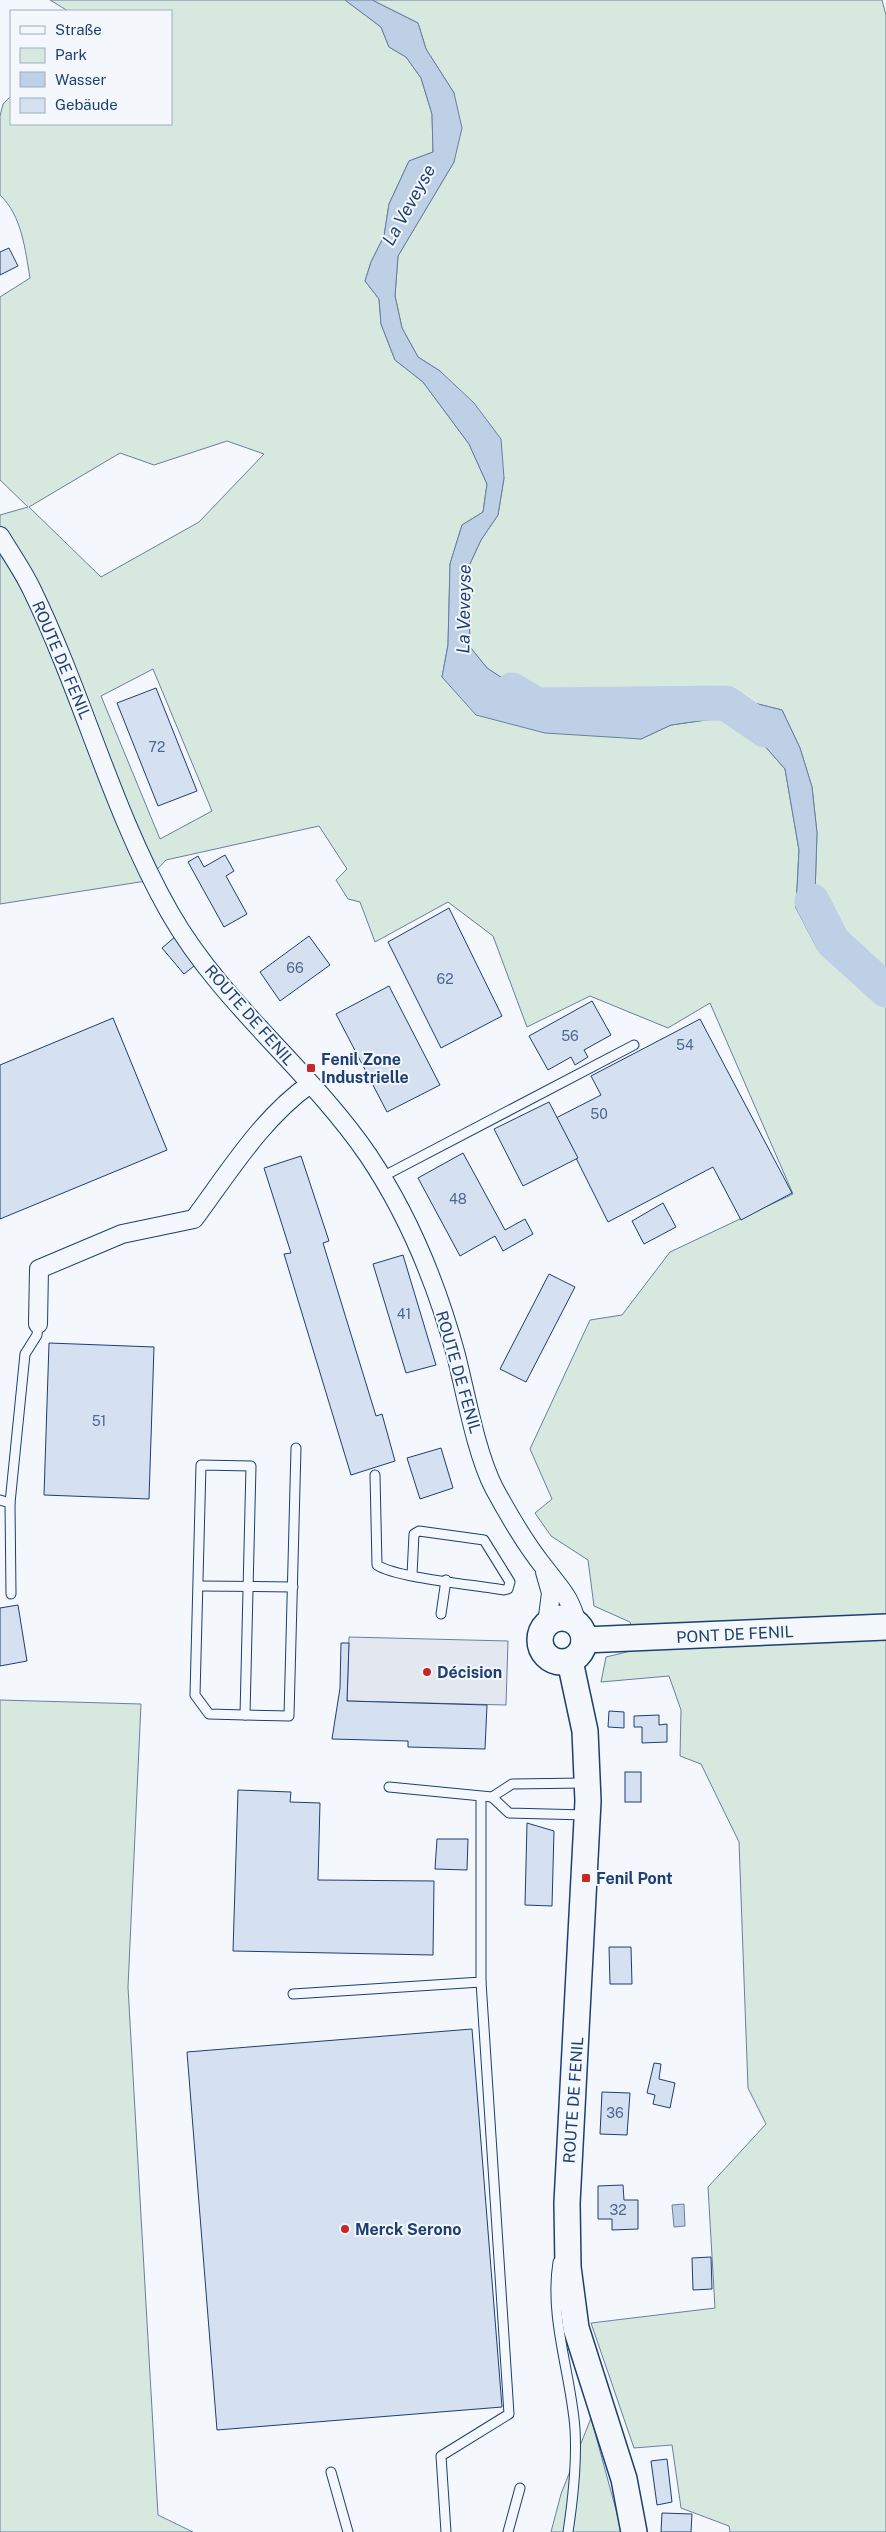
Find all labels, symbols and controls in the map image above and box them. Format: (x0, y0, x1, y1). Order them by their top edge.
legend (10, 10, 172, 125)
text: Straße (55, 21, 102, 38)
text: Park (55, 46, 87, 63)
text: Wasser (55, 71, 107, 88)
text: Gebäude (55, 96, 118, 113)
water label: La Veveyse (378, 160, 439, 249)
water label: La Veveyse (452, 564, 475, 654)
street label: ROUTE DE FENIL (28, 598, 95, 722)
house number: 72 (149, 739, 165, 755)
house number: 66 (286, 960, 304, 976)
street label: ROUTE DE FENIL (201, 961, 298, 1069)
house number: 62 (436, 971, 454, 987)
house number: 56 (561, 1028, 579, 1044)
house number: 54 (676, 1037, 694, 1053)
place label: Fenil Zone Industrielle (321, 1050, 409, 1087)
marker: Fenil Zone Industrielle (305, 1062, 317, 1074)
house number: 50 (590, 1106, 608, 1122)
house number: 48 (449, 1191, 467, 1207)
house number: 41 (397, 1306, 411, 1322)
street label: ROUTE DE FENIL (432, 1308, 485, 1436)
house number: 51 (92, 1413, 106, 1429)
street label: PONT DE FENIL (676, 1622, 794, 1647)
place label: Décision (437, 1663, 502, 1682)
marker: Décision (421, 1666, 433, 1678)
place label: Fenil Pont (596, 1869, 673, 1888)
marker: Fenil Pont (580, 1872, 592, 1884)
street label: ROUTE DE FENIL (560, 2036, 587, 2164)
house number: 36 (606, 2105, 624, 2121)
house number: 32 (609, 2202, 627, 2218)
place label: Merck Serono (355, 2220, 462, 2239)
marker: Merck Serono (339, 2223, 351, 2235)

